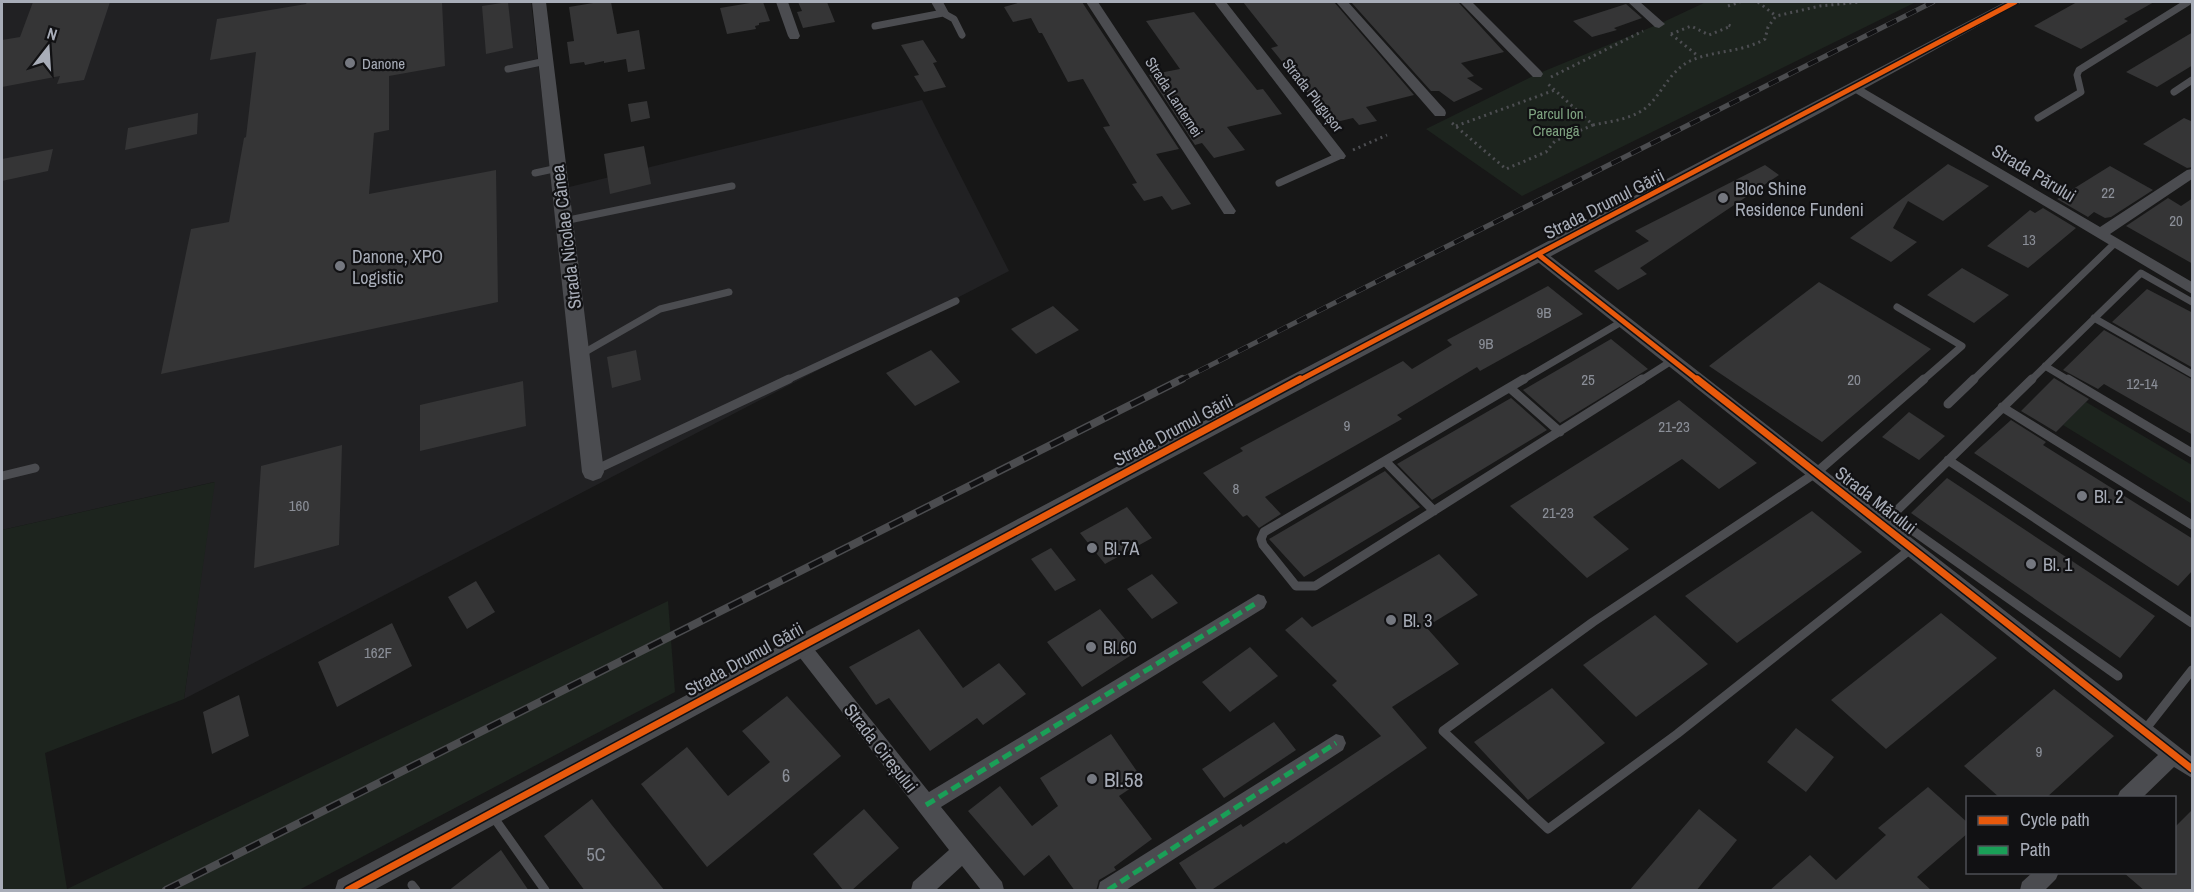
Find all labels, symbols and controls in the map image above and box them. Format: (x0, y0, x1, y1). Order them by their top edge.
north arrow (18, 18, 78, 78)
text: N (45, 22, 60, 46)
place label: Danone (362, 53, 405, 74)
street label: Strada Lanternei (1140, 53, 1208, 141)
street label: Strada Plugușor (1278, 54, 1348, 136)
marker: Danone (343, 56, 357, 70)
park label: Parcul Ion Creangă (1528, 103, 1584, 141)
street label: Strada Părului (1987, 138, 2081, 208)
street label: Strada Nicolae Cânea (545, 163, 587, 311)
street label: Strada Drumul Gării (1539, 163, 1669, 245)
place label: Bloc Shine Residence Fundeni (1735, 176, 1864, 222)
house number: 22 (2101, 182, 2115, 203)
marker: Bloc Shine Residence Fundeni (1716, 191, 1730, 205)
house number: 20 (2169, 210, 2183, 231)
house number: 13 (2022, 229, 2036, 250)
place label: Danone, XPO Logistic (352, 244, 443, 290)
marker: Danone, XPO Logistic (333, 259, 347, 273)
house number: 9B (1536, 302, 1552, 323)
house number: 9B (1478, 333, 1494, 354)
house number: 25 (1581, 369, 1595, 390)
house number: 20 (1847, 369, 1861, 390)
house number: 12-14 (2126, 373, 2158, 394)
street label: Strada Drumul Gării (1109, 388, 1237, 472)
house number: 9 (1344, 415, 1351, 436)
house number: 21-23 (1658, 416, 1690, 437)
street label: Strada Mărului (1830, 460, 1922, 540)
house number: 8 (1233, 478, 1240, 499)
place label: Bl. 2 (2094, 484, 2124, 509)
marker: Bl. 2 (2075, 489, 2089, 503)
house number: 160 (289, 495, 309, 516)
house number: 21-23 (1542, 502, 1574, 523)
place label: Bl.7A (1104, 536, 1139, 561)
marker: Bl.7A (1085, 541, 1099, 555)
place label: Bl. 1 (2043, 552, 2073, 577)
marker: Bl. 1 (2024, 557, 2038, 571)
place label: Bl. 3 (1403, 608, 1433, 633)
marker: Bl. 3 (1384, 613, 1398, 627)
street label: Strada Drumul Gării (680, 616, 808, 702)
place label: Bl.60 (1103, 635, 1137, 660)
marker: Bl.60 (1084, 640, 1098, 654)
house number: 162F (364, 642, 392, 663)
street label: Strada Cireșului (838, 698, 924, 798)
house number: 9 (2036, 741, 2043, 762)
house number: 6 (782, 763, 790, 788)
place label: Bl.58 (1104, 765, 1143, 794)
marker: Bl.58 (1085, 772, 1099, 786)
legend (1966, 796, 2176, 874)
text: Cycle path (2020, 807, 2090, 832)
text: Path (2020, 837, 2050, 862)
house number: 5C (587, 842, 605, 867)

